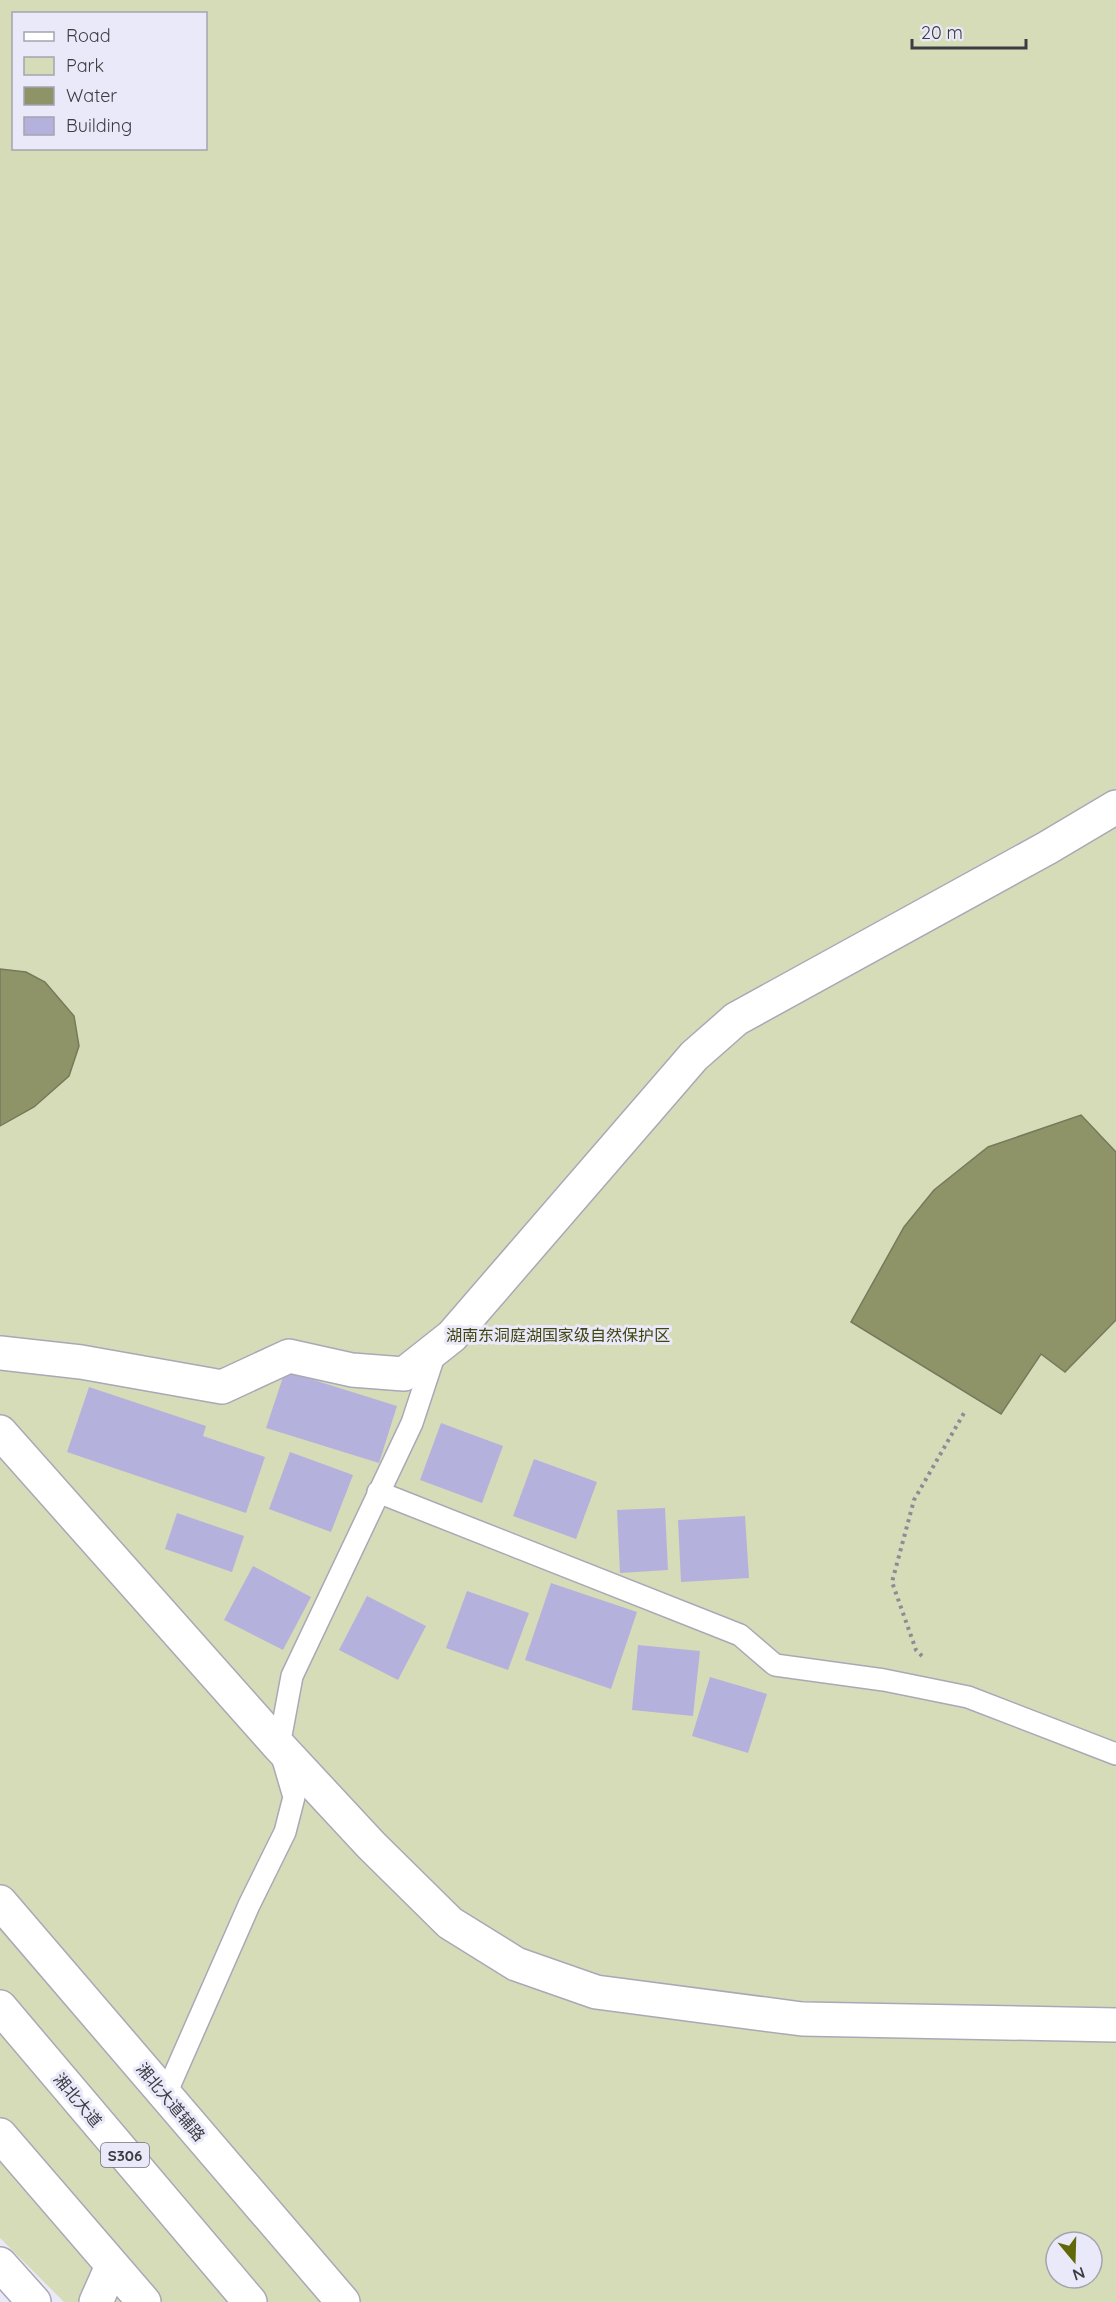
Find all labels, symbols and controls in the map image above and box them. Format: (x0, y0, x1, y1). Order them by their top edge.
legend (12, 12, 207, 150)
scale bar (912, 12, 1026, 50)
text: 20 m (921, 21, 963, 44)
text: Road (66, 24, 111, 47)
text: Park (66, 54, 104, 77)
text: Water (66, 84, 117, 107)
text: Building (66, 114, 132, 137)
park label: 湖南东洞庭湖国家级自然保护区 (446, 1325, 670, 1345)
street label: 湘北大道辅路 (132, 2059, 210, 2145)
street label: 湘北大道 (50, 2069, 106, 2131)
road number: S306 (101, 2143, 149, 2167)
north arrow (1044, 2230, 1104, 2290)
text: N (1070, 2263, 1088, 2286)

